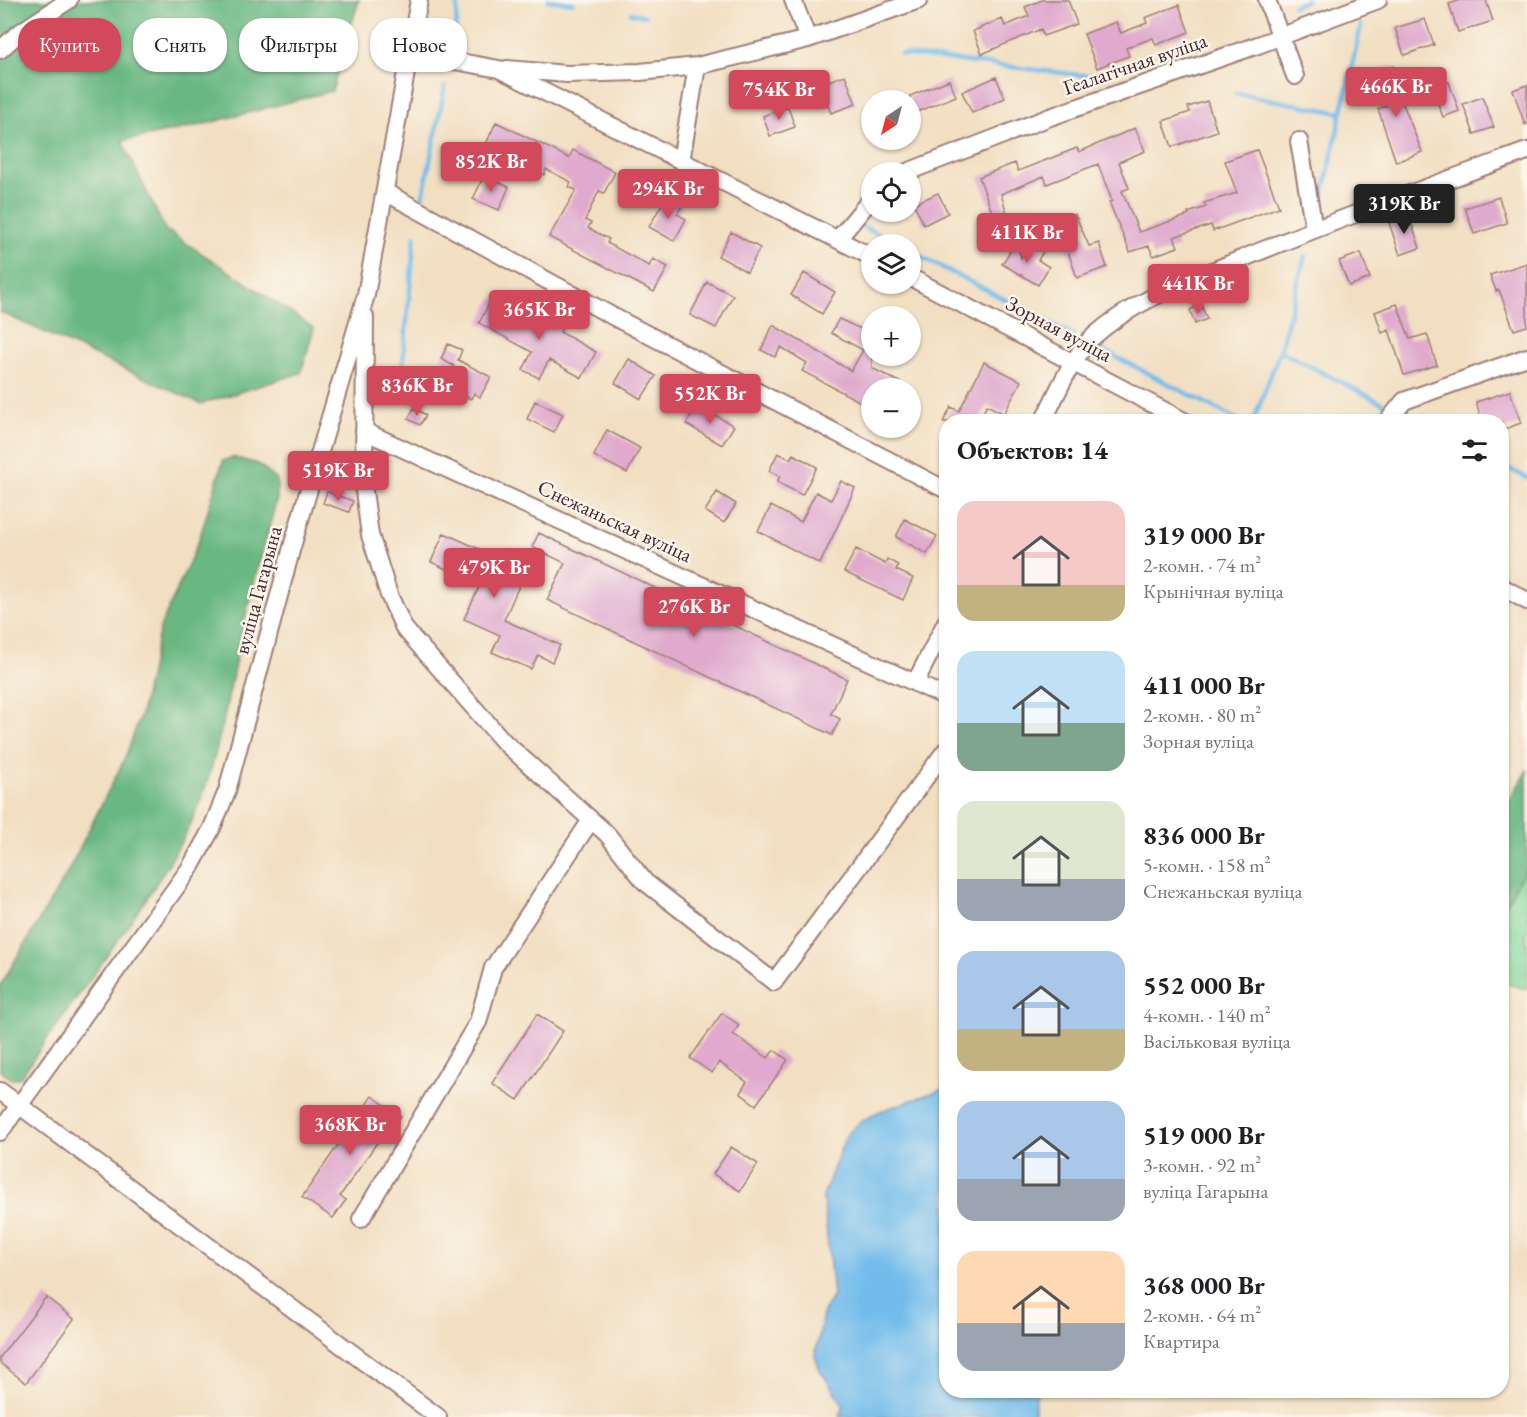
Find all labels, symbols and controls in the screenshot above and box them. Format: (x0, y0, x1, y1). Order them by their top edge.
chip: Купить (18, 18, 121, 72)
chip: Снять (133, 18, 227, 72)
chip: Фильтры (239, 18, 358, 72)
chip: Новое (370, 18, 467, 72)
street label: Геалагічная вуліца (1059, 26, 1211, 101)
pin: 466K Br (1341, 67, 1451, 118)
pin: 754K Br (724, 70, 834, 121)
text: 466K Br (1360, 73, 1432, 99)
text: 754K Br (743, 76, 815, 102)
north arrow (861, 90, 921, 150)
map controls (861, 90, 921, 438)
pin: 852K Br (436, 142, 546, 193)
text: 852K Br (455, 148, 527, 174)
button: locate (861, 162, 921, 222)
pin: 294K Br (613, 169, 723, 220)
text: 294K Br (632, 175, 704, 201)
pin: 319K Br (1349, 184, 1459, 235)
text: 319K Br (1368, 190, 1440, 216)
pin: 411K Br (972, 213, 1082, 264)
text: 411K Br (991, 219, 1063, 245)
button: layers (861, 234, 921, 294)
pin: 441K Br (1143, 264, 1253, 315)
text: 441K Br (1162, 270, 1234, 296)
street label: Зорная вуліца (1001, 289, 1118, 368)
pin: 365K Br (484, 290, 594, 341)
text: 365K Br (503, 296, 575, 322)
button: + (861, 306, 921, 366)
pin: 836K Br (362, 366, 472, 417)
text: 836K Br (381, 372, 453, 398)
pin: 552K Br (655, 374, 765, 425)
button: − (861, 378, 921, 438)
text: 552K Br (674, 380, 746, 406)
text: Объектов: 14 (957, 433, 1108, 467)
icon: filters (1458, 434, 1491, 467)
pin: 519K Br (283, 451, 393, 502)
text: 519K Br (302, 457, 374, 483)
street label: Снежаньская вуліца (534, 473, 697, 568)
text: 319 000 Br (1143, 518, 1265, 552)
street label: вуліца Гагарына (227, 522, 288, 657)
icon: home (1005, 525, 1077, 597)
pin: 479K Br (439, 548, 549, 599)
text: 2-комн. · 74 m² (1143, 552, 1261, 578)
text: 479K Br (458, 554, 530, 580)
text: Крынічная вуліца (1143, 578, 1284, 604)
pin: 276K Br (639, 587, 749, 638)
text: 276K Br (658, 593, 730, 619)
text: 411 000 Br (1143, 668, 1265, 702)
icon: home (1005, 675, 1077, 747)
text: 2-комн. · 80 m² (1143, 702, 1261, 728)
text: Зорная вуліца (1143, 728, 1254, 754)
text: 836 000 Br (1143, 818, 1265, 852)
icon: home (1005, 825, 1077, 897)
text: 5-комн. · 158 m² (1143, 852, 1271, 878)
text: Снежаньская вуліца (1143, 878, 1303, 904)
text: 552 000 Br (1143, 968, 1265, 1002)
icon: home (1005, 975, 1077, 1047)
text: 4-комн. · 140 m² (1143, 1002, 1271, 1028)
text: Васільковая вуліца (1143, 1028, 1291, 1054)
pin: 368K Br (295, 1105, 405, 1156)
text: 368K Br (314, 1111, 386, 1137)
text: 519 000 Br (1143, 1118, 1265, 1152)
icon: home (1005, 1125, 1077, 1197)
text: 3-комн. · 92 m² (1143, 1152, 1261, 1178)
text: вуліца Гагарына (1143, 1178, 1268, 1204)
text: 368 000 Br (1143, 1268, 1265, 1302)
icon: home (1005, 1275, 1077, 1347)
text: 2-комн. · 64 m² (1143, 1302, 1261, 1328)
text: Квартира (1143, 1328, 1220, 1354)

